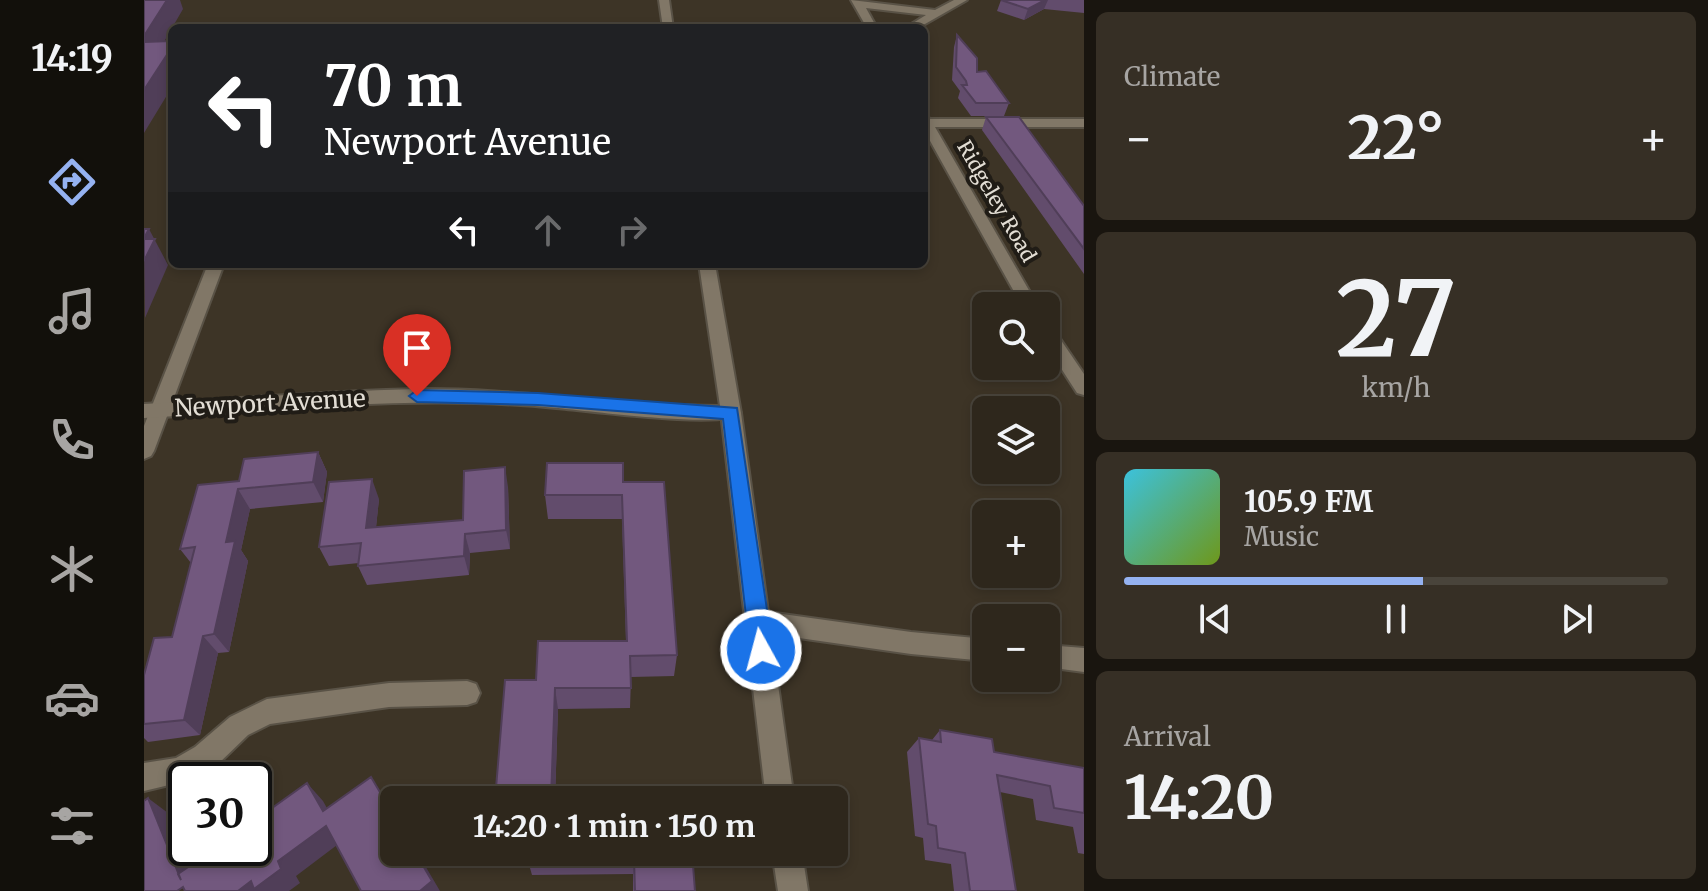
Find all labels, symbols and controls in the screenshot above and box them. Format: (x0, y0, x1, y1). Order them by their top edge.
text: 14:19 (31, 36, 113, 81)
text: 70 m (324, 51, 462, 121)
icon: left (192, 56, 296, 160)
text: Climate (1124, 60, 1220, 93)
text: 22° (1347, 100, 1445, 175)
text: − (1124, 111, 1153, 166)
text: + (1639, 111, 1668, 166)
text: Newport Avenue (324, 120, 611, 165)
street label: Ridgeley Road (952, 136, 1042, 266)
icon: directions (44, 154, 100, 210)
icon: left (442, 208, 486, 252)
icon: ahead (526, 208, 570, 252)
icon: right (610, 208, 654, 252)
text: 27 (1336, 254, 1456, 384)
icon: music (44, 283, 100, 339)
map controls (972, 292, 1060, 692)
button: search (972, 292, 1060, 380)
pin (383, 314, 451, 396)
icon: arrive (395, 326, 439, 370)
text: km/h (1362, 371, 1430, 404)
street label: Newport Avenue (174, 383, 366, 423)
button: layers (972, 396, 1060, 484)
icon: phone (44, 412, 100, 468)
text: 105.9 FM (1244, 482, 1373, 520)
button: + (972, 500, 1060, 588)
text: Music (1244, 520, 1319, 553)
icon: climate (44, 541, 100, 597)
icon: previous (1193, 597, 1237, 641)
icon: pause (1374, 597, 1418, 641)
icon: next (1555, 597, 1599, 641)
button: − (972, 604, 1060, 692)
position arrow (719, 608, 803, 692)
icon: car (44, 670, 100, 726)
text: Arrival (1124, 720, 1211, 753)
text: 14:20 (1124, 760, 1274, 835)
speed limit sign: 30 (168, 762, 272, 866)
icon: filters (44, 798, 100, 854)
text: 14:20 · 1 min · 150 m (473, 807, 755, 845)

